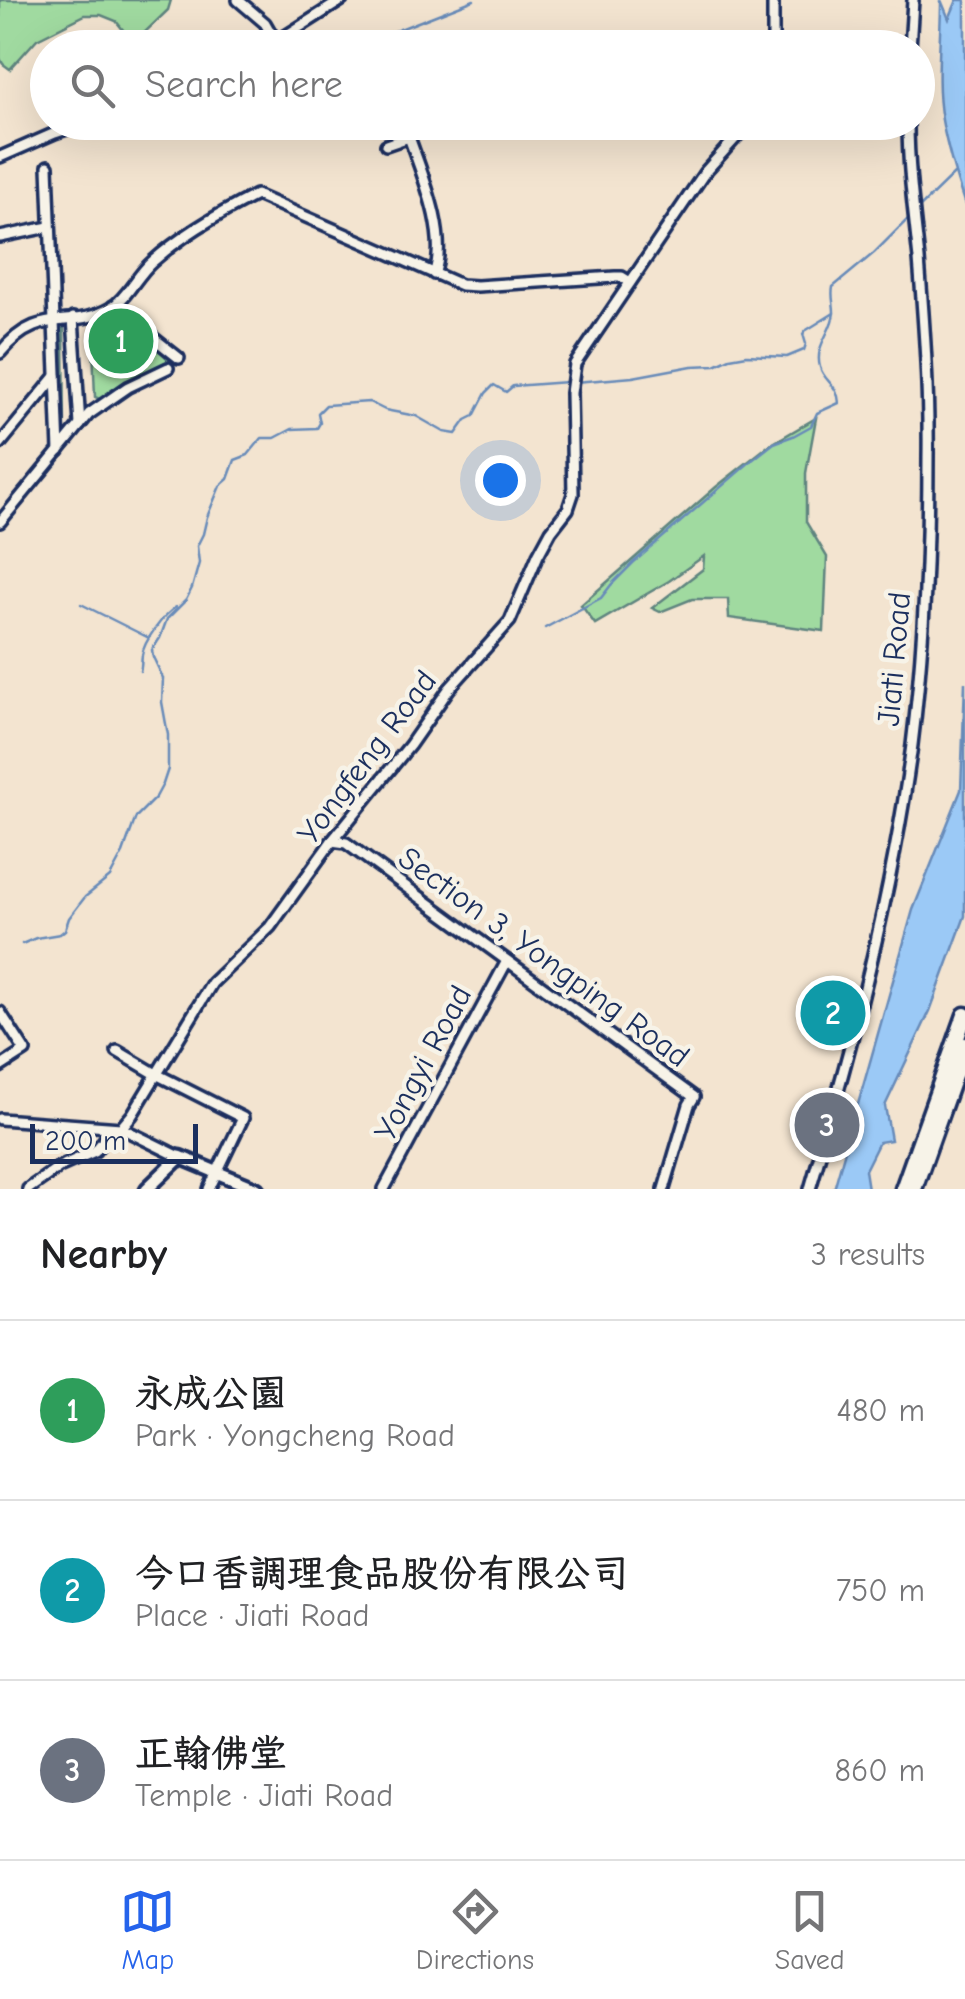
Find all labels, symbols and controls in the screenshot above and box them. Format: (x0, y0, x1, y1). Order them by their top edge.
search box (30, 30, 935, 140)
icon: search (65, 58, 120, 113)
text: Search here (145, 63, 343, 107)
pin: 1 (88, 304, 154, 378)
your location (475, 455, 526, 506)
street label: Jiati Road (870, 590, 918, 728)
street label: Yongfeng Road (290, 663, 444, 851)
street label: Section 3, Yongping Road (391, 839, 697, 1075)
pin: 2 (800, 976, 866, 1050)
street label: Yongyi Road (367, 979, 479, 1147)
pin: 3 (794, 1088, 860, 1162)
scale bar (30, 1119, 198, 1164)
text: 200 m (45, 1125, 126, 1157)
text: Nearby (40, 1230, 167, 1279)
text: 3 results (811, 1236, 925, 1273)
text: 永成公園 (135, 1372, 287, 1416)
text: 1 (66, 1392, 79, 1429)
text: 480 m (836, 1392, 925, 1429)
text: Park · Yongcheng Road (135, 1417, 455, 1454)
text: 今口香調理食品股份有限公司 (135, 1552, 629, 1596)
text: 2 (65, 1572, 80, 1609)
text: 750 m (836, 1572, 925, 1609)
text: Place · Jiati Road (135, 1597, 370, 1634)
text: 正翰佛堂 (135, 1732, 287, 1776)
text: 3 (65, 1752, 80, 1789)
text: 860 m (835, 1752, 925, 1789)
text: Temple · Jiati Road (135, 1777, 393, 1814)
tab: Map (120, 1884, 175, 1976)
tab: Directions (416, 1884, 534, 1976)
tab: Saved (775, 1884, 845, 1976)

